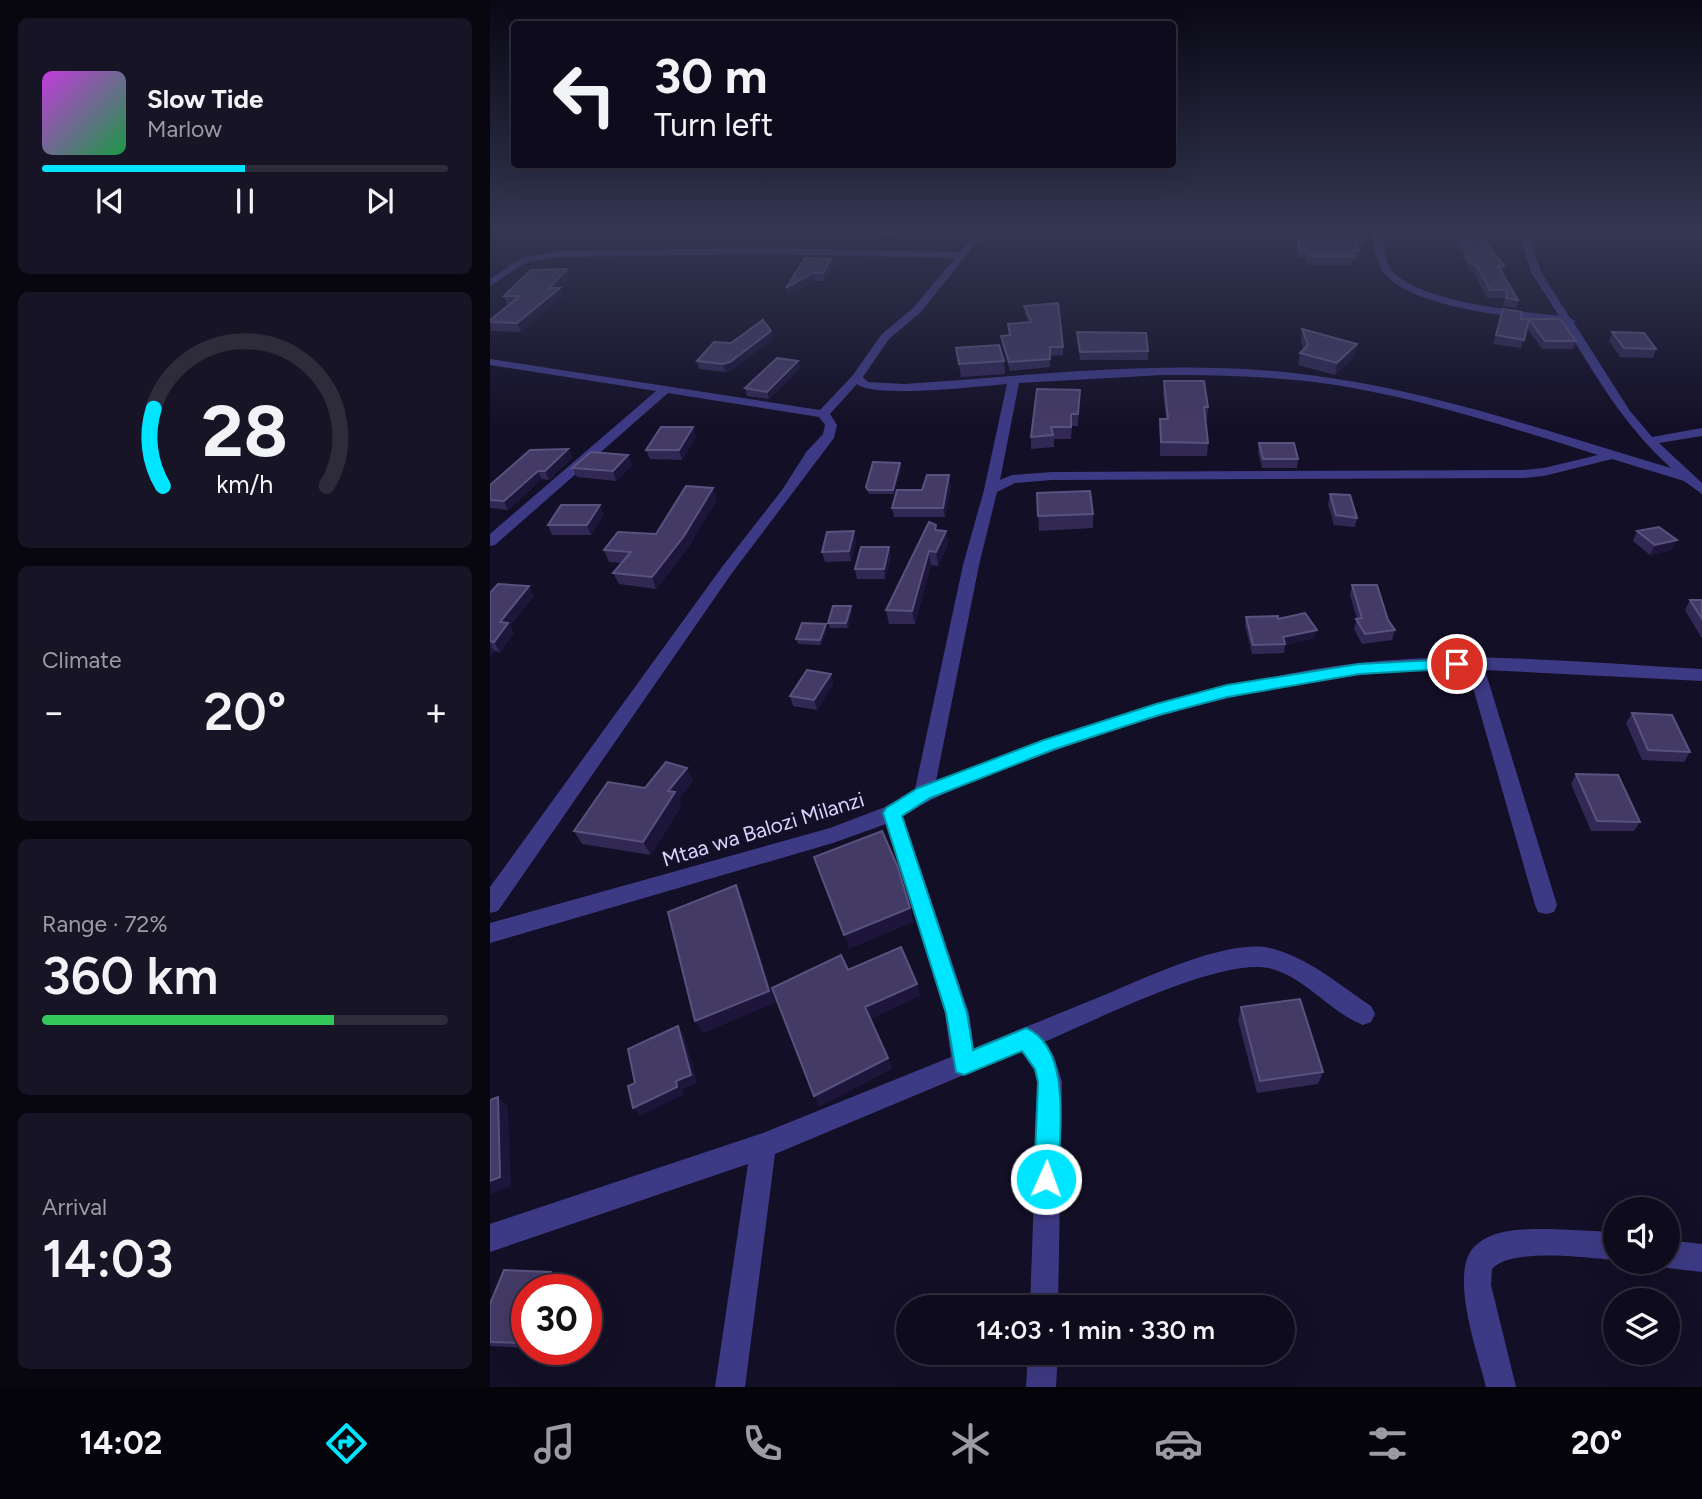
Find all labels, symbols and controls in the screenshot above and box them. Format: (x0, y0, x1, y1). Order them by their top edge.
text: 30 m (654, 46, 767, 105)
icon: left (539, 49, 630, 140)
text: Slow Tide (147, 83, 263, 115)
text: Turn left (654, 106, 773, 144)
text: Marlow (147, 115, 222, 143)
icon: previous (91, 182, 129, 220)
icon: pause (226, 182, 264, 220)
icon: next (361, 182, 399, 220)
text: 28 (202, 387, 288, 474)
text: km/h (216, 468, 274, 498)
pin (1427, 634, 1487, 694)
icon: arrive (1438, 645, 1476, 683)
text: Climate (42, 646, 121, 674)
text: 20° (204, 681, 286, 743)
text: − (42, 689, 66, 735)
text: + (424, 689, 448, 735)
street label: Mtaa wa Balozi Milanzi (659, 786, 867, 872)
text: Range · 72% (42, 910, 168, 938)
text: 360 km (42, 945, 218, 1007)
position arrow (1009, 1142, 1083, 1216)
text: Arrival (42, 1193, 107, 1221)
map controls (1603, 1197, 1680, 1365)
button: sound (1603, 1197, 1680, 1274)
text: 14:03 (42, 1228, 173, 1290)
speed limit sign: 30 (511, 1274, 602, 1365)
button: layers (1603, 1288, 1680, 1365)
text: 14:03 · 1 min · 330 m (976, 1314, 1215, 1346)
icon: directions (322, 1419, 371, 1468)
icon: music (530, 1419, 579, 1468)
icon: phone (738, 1419, 787, 1468)
icon: climate (946, 1419, 995, 1468)
icon: car (1154, 1419, 1203, 1468)
icon: filters (1363, 1419, 1412, 1468)
text: 14:02 (80, 1424, 162, 1462)
text: 20° (1571, 1424, 1622, 1462)

